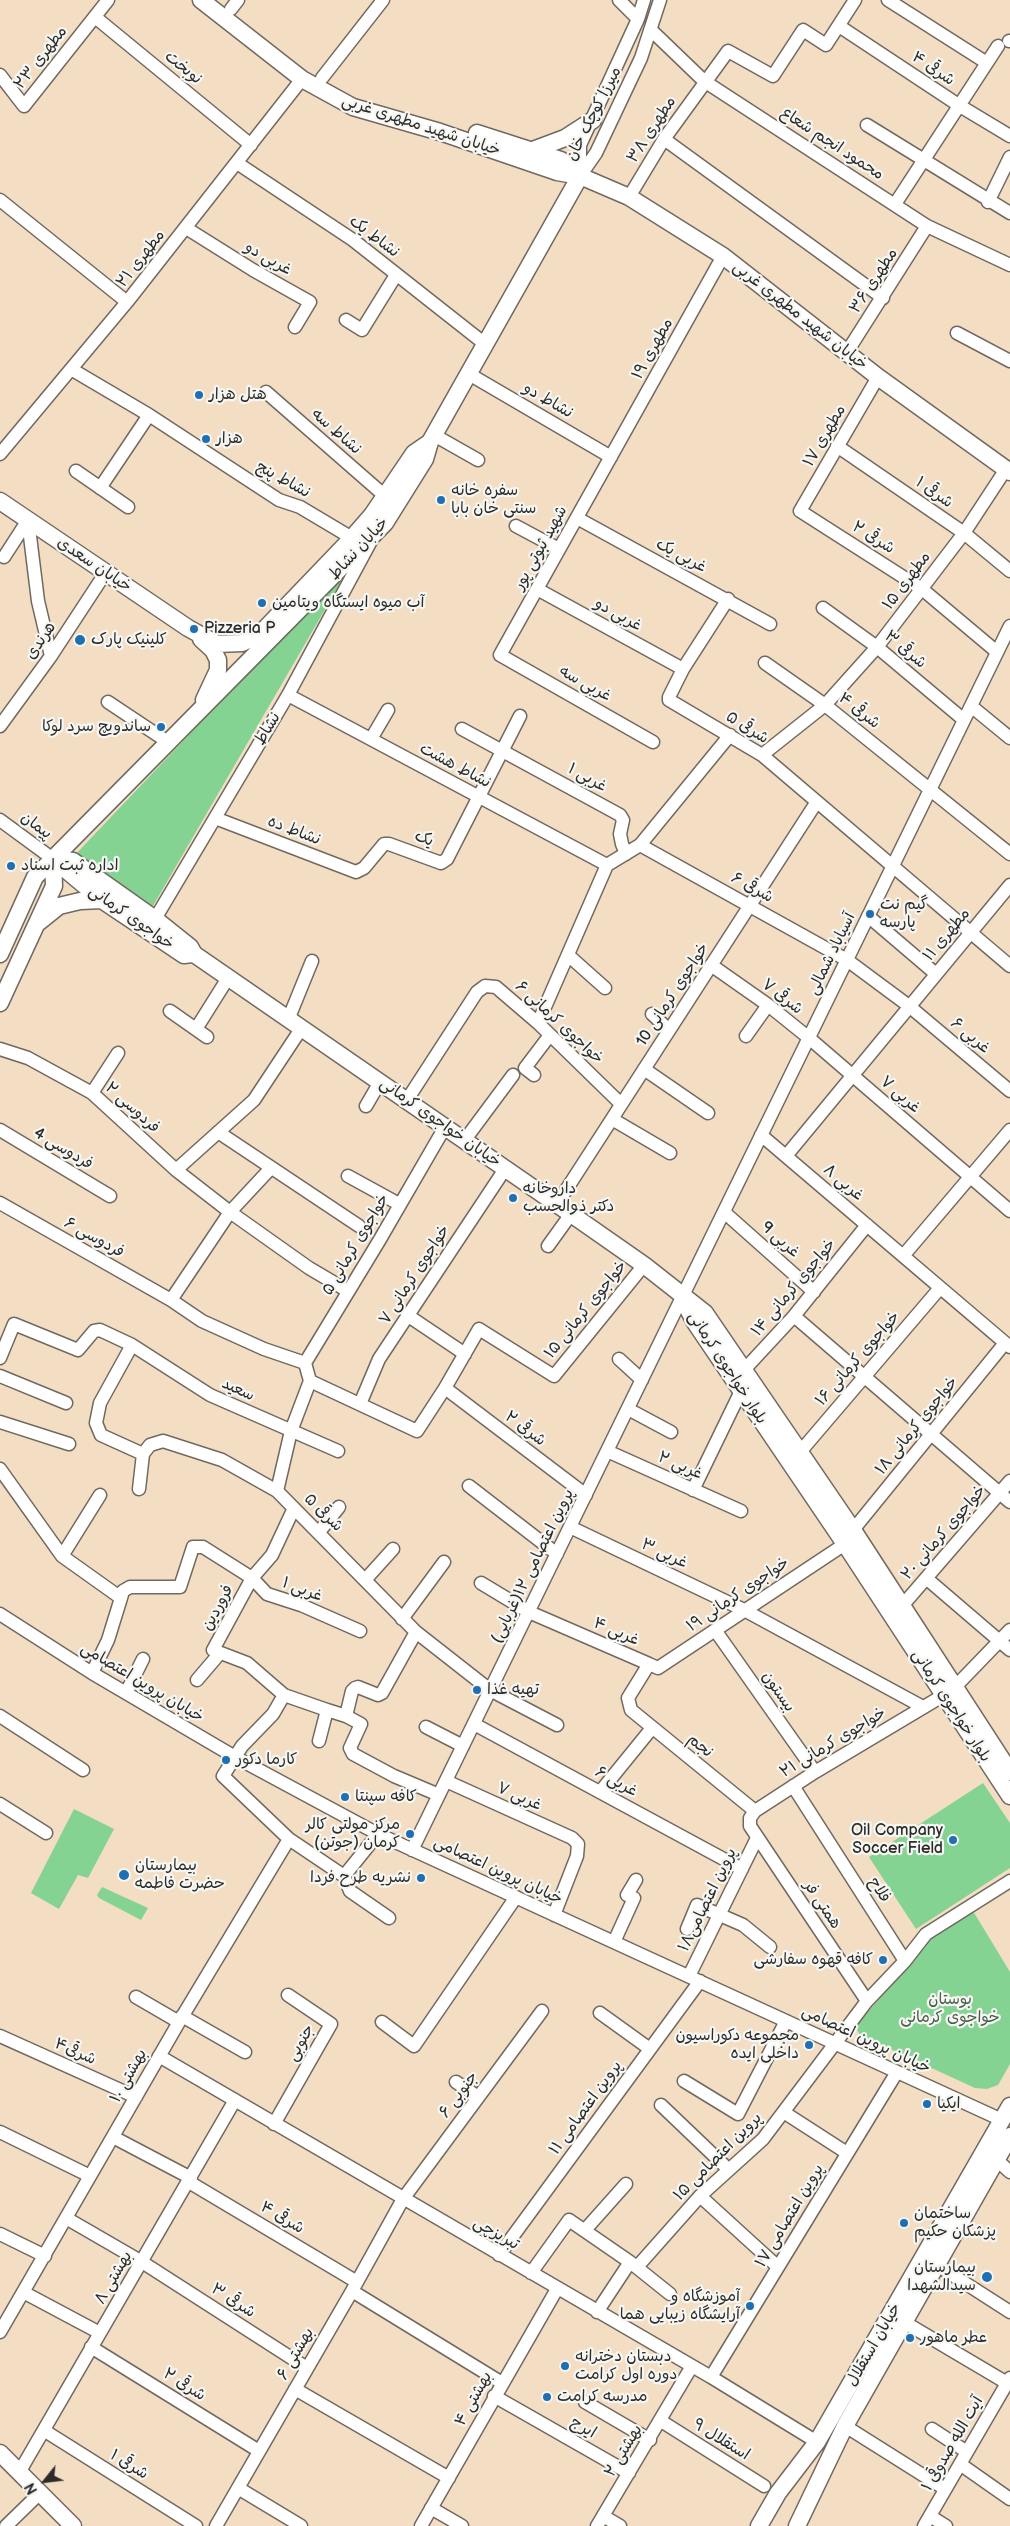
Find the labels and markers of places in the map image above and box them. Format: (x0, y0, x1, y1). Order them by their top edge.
place label: هتل هزار (209, 385, 267, 405)
marker: هتل هزار (193, 389, 205, 401)
place label: هزار (216, 429, 243, 449)
marker: هزار (200, 433, 212, 445)
place label: سفره خانه سنتی خان بابا (451, 481, 536, 519)
marker: سفره خانه سنتی خان بابا (435, 494, 447, 506)
place label: آب میوه ایستگاه ویتامین (272, 593, 424, 613)
marker: آب میوه ایستگاه ویتامین (256, 597, 268, 609)
place label: Pizzeria P (204, 619, 275, 639)
marker: Pizzeria P (188, 623, 200, 635)
place label: کلینیک پارک (91, 630, 167, 650)
marker: کلینیک پارک (73, 633, 87, 647)
place label: ساندویچ سرد لوکا (42, 717, 151, 737)
marker: ساندویچ سرد لوکا (155, 721, 167, 733)
place label: اداره ثبت اسناد (21, 856, 119, 876)
marker: اداره ثبت اسناد (5, 860, 17, 872)
place label: گیم نت پارسه (880, 895, 928, 933)
marker: گیم نت پارسه (864, 908, 876, 920)
place label: داروخانه دکتر ذوالحسب (523, 1179, 614, 1217)
marker: داروخانه دکتر ذوالحسب (507, 1192, 519, 1204)
place label: تهیه غذا (487, 1680, 539, 1700)
marker: تهیه غذا (471, 1684, 483, 1696)
place label: کارما دکور (236, 1750, 297, 1770)
marker: کارما دکور (220, 1754, 232, 1766)
place label: کافه سپنتا (355, 1787, 417, 1807)
marker: کافه سپنتا (339, 1791, 351, 1803)
place label: مرکز مولتی کالر کرمان (جوتن) (306, 1815, 400, 1853)
place label: Oil Company Soccer Field (851, 1821, 943, 1859)
marker: مرکز مولتی کالر کرمان (جوتن) (404, 1828, 416, 1840)
marker: Oil Company Soccer Field (947, 1834, 959, 1846)
place label: بیمارستان حضرت فاطمه (135, 1856, 225, 1894)
marker: بیمارستان حضرت فاطمه (117, 1868, 131, 1882)
place label: نشریه طرح فردا (310, 1868, 411, 1888)
marker: نشریه طرح فردا (415, 1872, 427, 1884)
place label: کافه قهوه سفارشی (754, 1950, 873, 1970)
marker: کافه قهوه سفارشی (877, 1954, 889, 1966)
place label: مجموعه دکوراسیون داخلی ایده (676, 2026, 799, 2064)
marker: مجموعه دکوراسیون داخلی ایده (803, 2039, 815, 2051)
place label: ایکیا (937, 2094, 961, 2114)
marker: ایکیا (921, 2098, 933, 2110)
place label: ساختمان پزشکان حکیم (914, 2204, 996, 2242)
marker: ساختمان پزشکان حکیم (898, 2217, 910, 2229)
place label: بیمارستان سیدالشهدا (907, 2258, 976, 2296)
marker: بیمارستان سیدالشهدا (980, 2270, 994, 2284)
place label: آموزشگاه و آرایشگاه زیبایی هما (620, 2287, 740, 2325)
marker: آموزشگاه و آرایشگاه زیبایی هما (744, 2300, 756, 2312)
place label: عطر ماهور (920, 2328, 987, 2348)
marker: عطر ماهور (904, 2332, 916, 2344)
place label: دبستان دخترانه دوره اول کرامت (575, 2347, 677, 2385)
marker: دبستان دخترانه دوره اول کرامت (559, 2360, 571, 2372)
place label: مدرسه کرامت (557, 2387, 647, 2407)
marker: مدرسه کرامت (541, 2391, 553, 2403)

